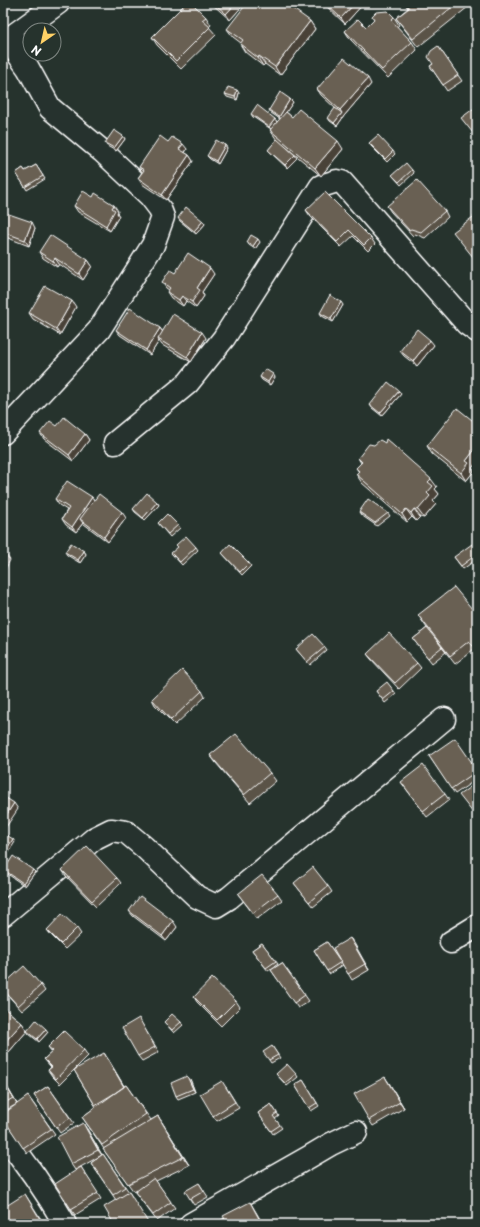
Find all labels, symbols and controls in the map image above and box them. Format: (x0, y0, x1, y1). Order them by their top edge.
north arrow (22, 22, 62, 62)
text: N (28, 41, 44, 60)

